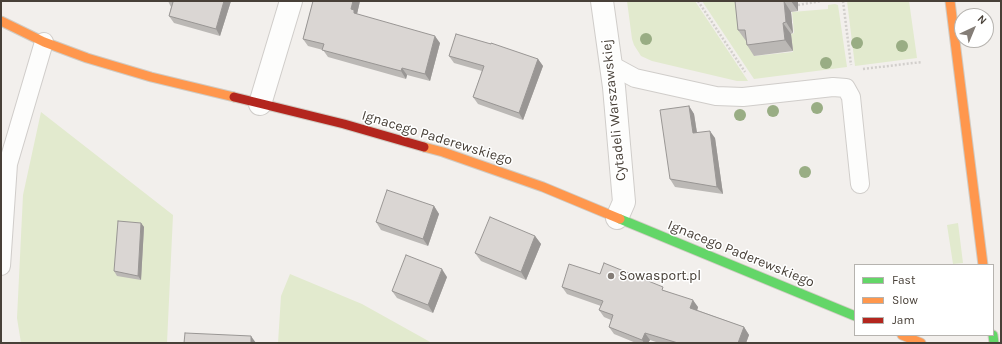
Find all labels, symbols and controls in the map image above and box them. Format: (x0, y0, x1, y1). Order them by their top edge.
north arrow (954, 8, 994, 48)
text: N (975, 12, 989, 27)
street label: Cytadeli Warszawskiej (598, 38, 630, 182)
street label: Ignacego Paderewskiego (360, 107, 514, 169)
street label: Ignacego Paderewskiego (665, 217, 817, 291)
legend (854, 264, 994, 336)
place label: Sowasport.pl (619, 268, 701, 284)
marker: Sowasport.pl (606, 271, 616, 281)
text: Fast (892, 273, 915, 287)
text: Slow (892, 293, 918, 307)
text: Jam (892, 313, 915, 327)

